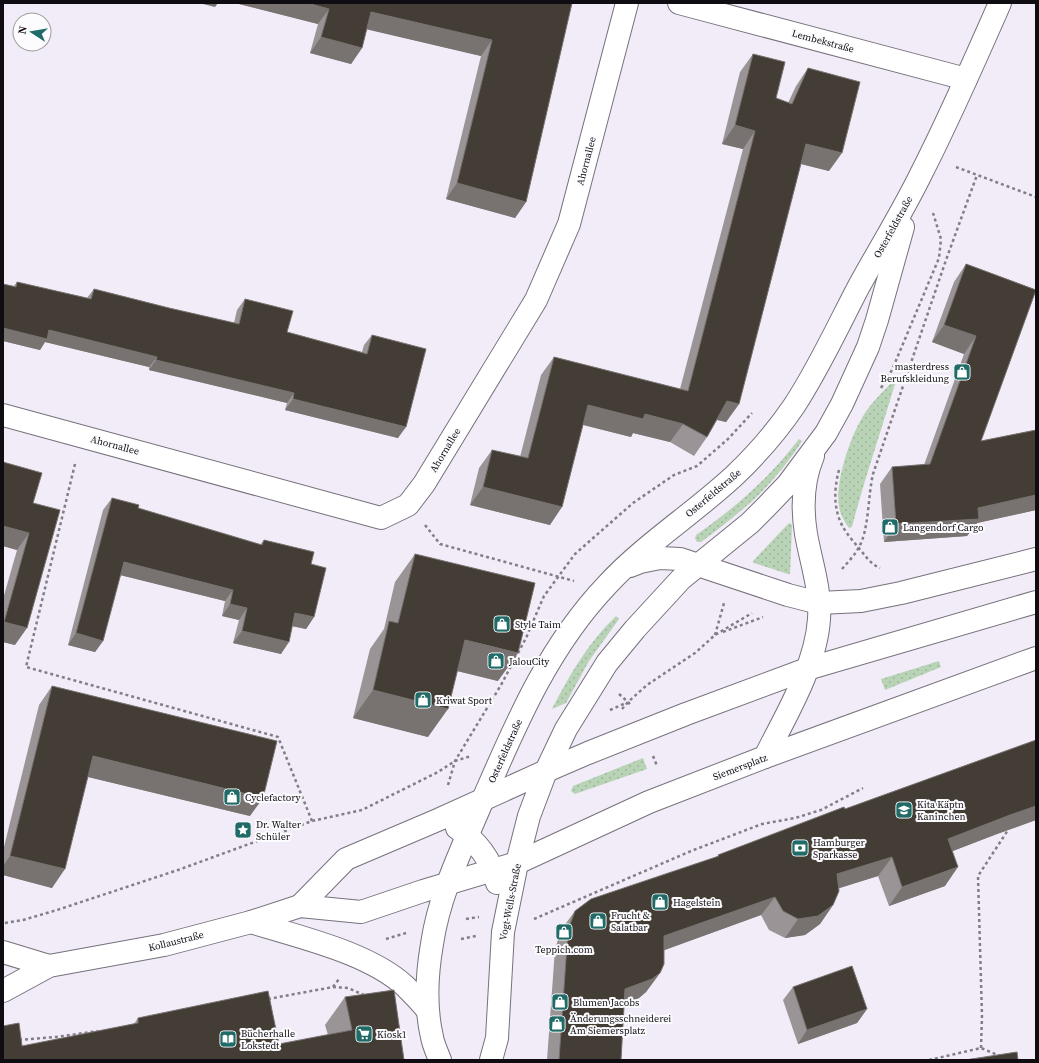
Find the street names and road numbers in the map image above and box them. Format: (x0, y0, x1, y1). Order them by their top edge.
street label: Lembekstraße (790, 26, 856, 56)
street label: Ahornallee (573, 135, 599, 187)
street label: Osterfeldstraße (871, 194, 915, 260)
street label: Ahornallee (427, 425, 463, 475)
street label: Ahornallee (89, 432, 141, 458)
street label: Osterfeldstraße (682, 466, 744, 520)
street label: Osterfeldstraße (485, 717, 525, 785)
street label: Siemersplatz (711, 751, 769, 783)
street label: Vogt-Wells-Straße (496, 862, 524, 942)
street label: Kollaustraße (147, 928, 205, 954)

